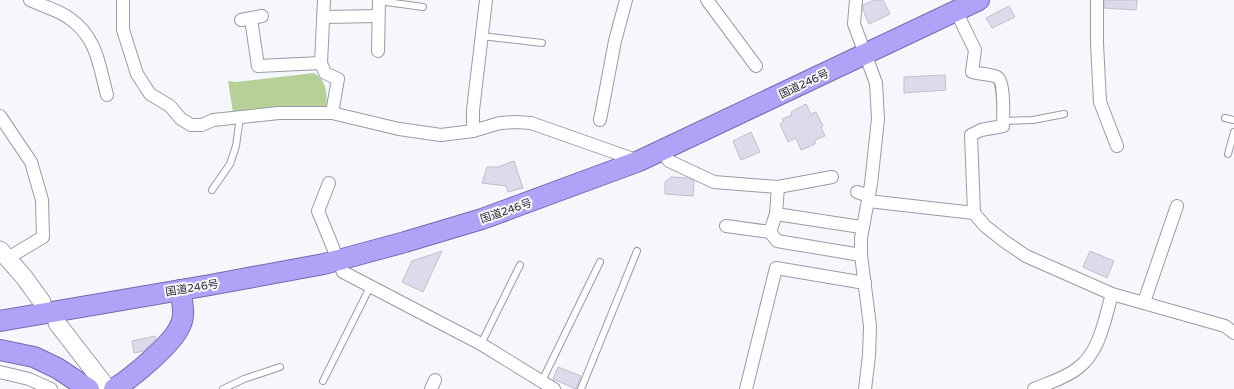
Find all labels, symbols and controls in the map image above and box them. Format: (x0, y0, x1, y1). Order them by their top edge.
street label: 国道246号 (777, 67, 831, 101)
street label: 国道246号 (478, 196, 534, 226)
street label: 国道246号 (164, 277, 220, 299)

